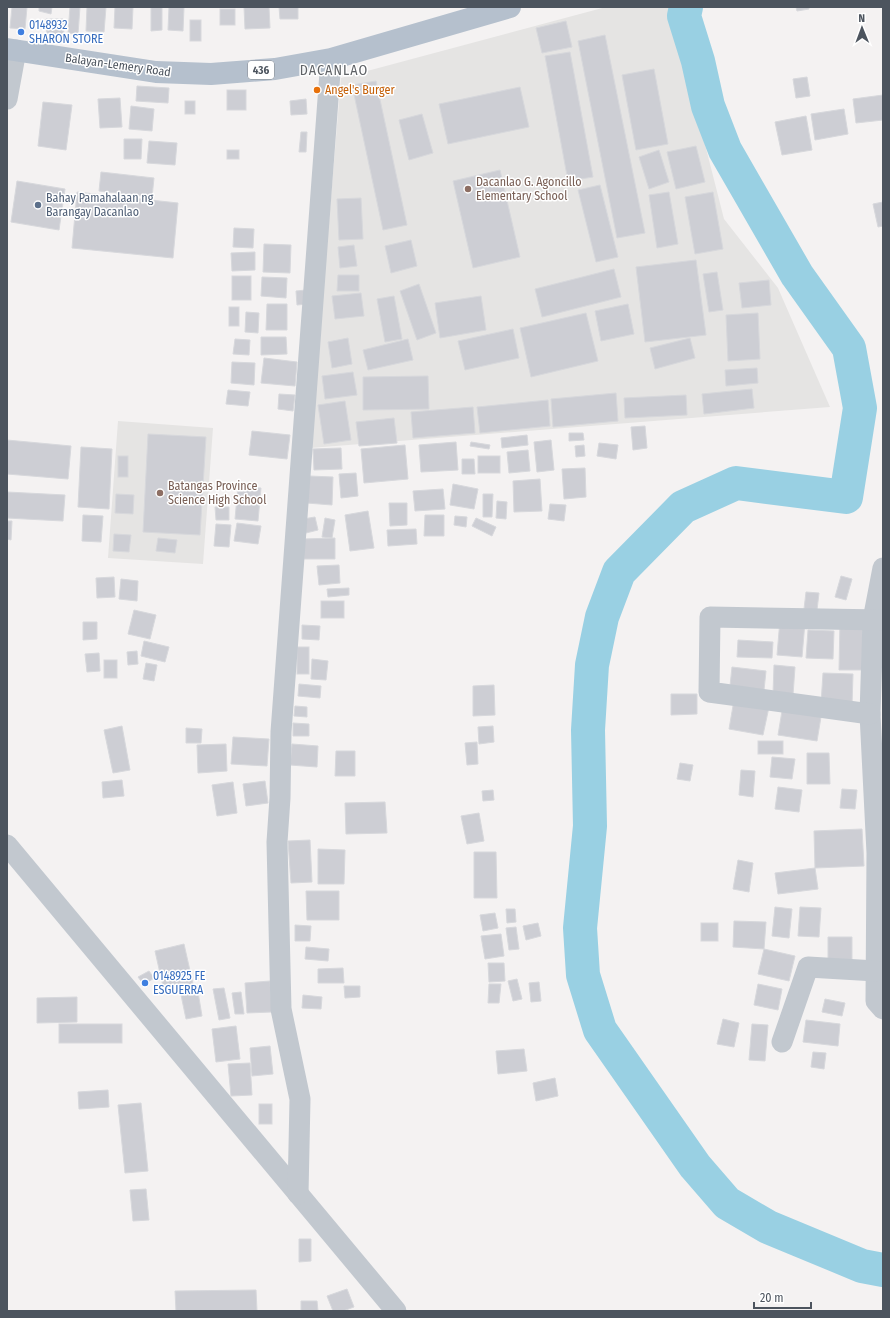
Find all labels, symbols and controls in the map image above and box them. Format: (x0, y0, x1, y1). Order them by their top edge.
north arrow (842, 8, 882, 48)
text: N (858, 12, 865, 25)
place label: 0148932 SHARON STORE (29, 18, 104, 46)
marker: 0148932 SHARON STORE (16, 27, 26, 37)
street label: Balayan-Lemery Road (64, 51, 172, 79)
road number: 436 (248, 61, 274, 79)
district label: DACANLAO (300, 62, 368, 79)
place label: Angel's Burger (325, 83, 395, 97)
marker: Angel's Burger (312, 85, 322, 95)
place label: Dacanlao G. Agoncillo Elementary School (476, 175, 581, 203)
marker: Dacanlao G. Agoncillo Elementary School (463, 184, 473, 194)
place label: Bahay Pamahalaan ng Barangay Dacanlao (46, 191, 154, 219)
marker: Bahay Pamahalaan ng Barangay Dacanlao (33, 200, 43, 210)
place label: Batangas Province Science High School (168, 479, 266, 507)
marker: Batangas Province Science High School (155, 488, 165, 498)
place label: 0148925 FE ESGUERRA (153, 969, 206, 997)
marker: 0148925 FE ESGUERRA (140, 978, 150, 988)
scale bar (754, 1284, 811, 1310)
text: 20 m (760, 1291, 784, 1305)

